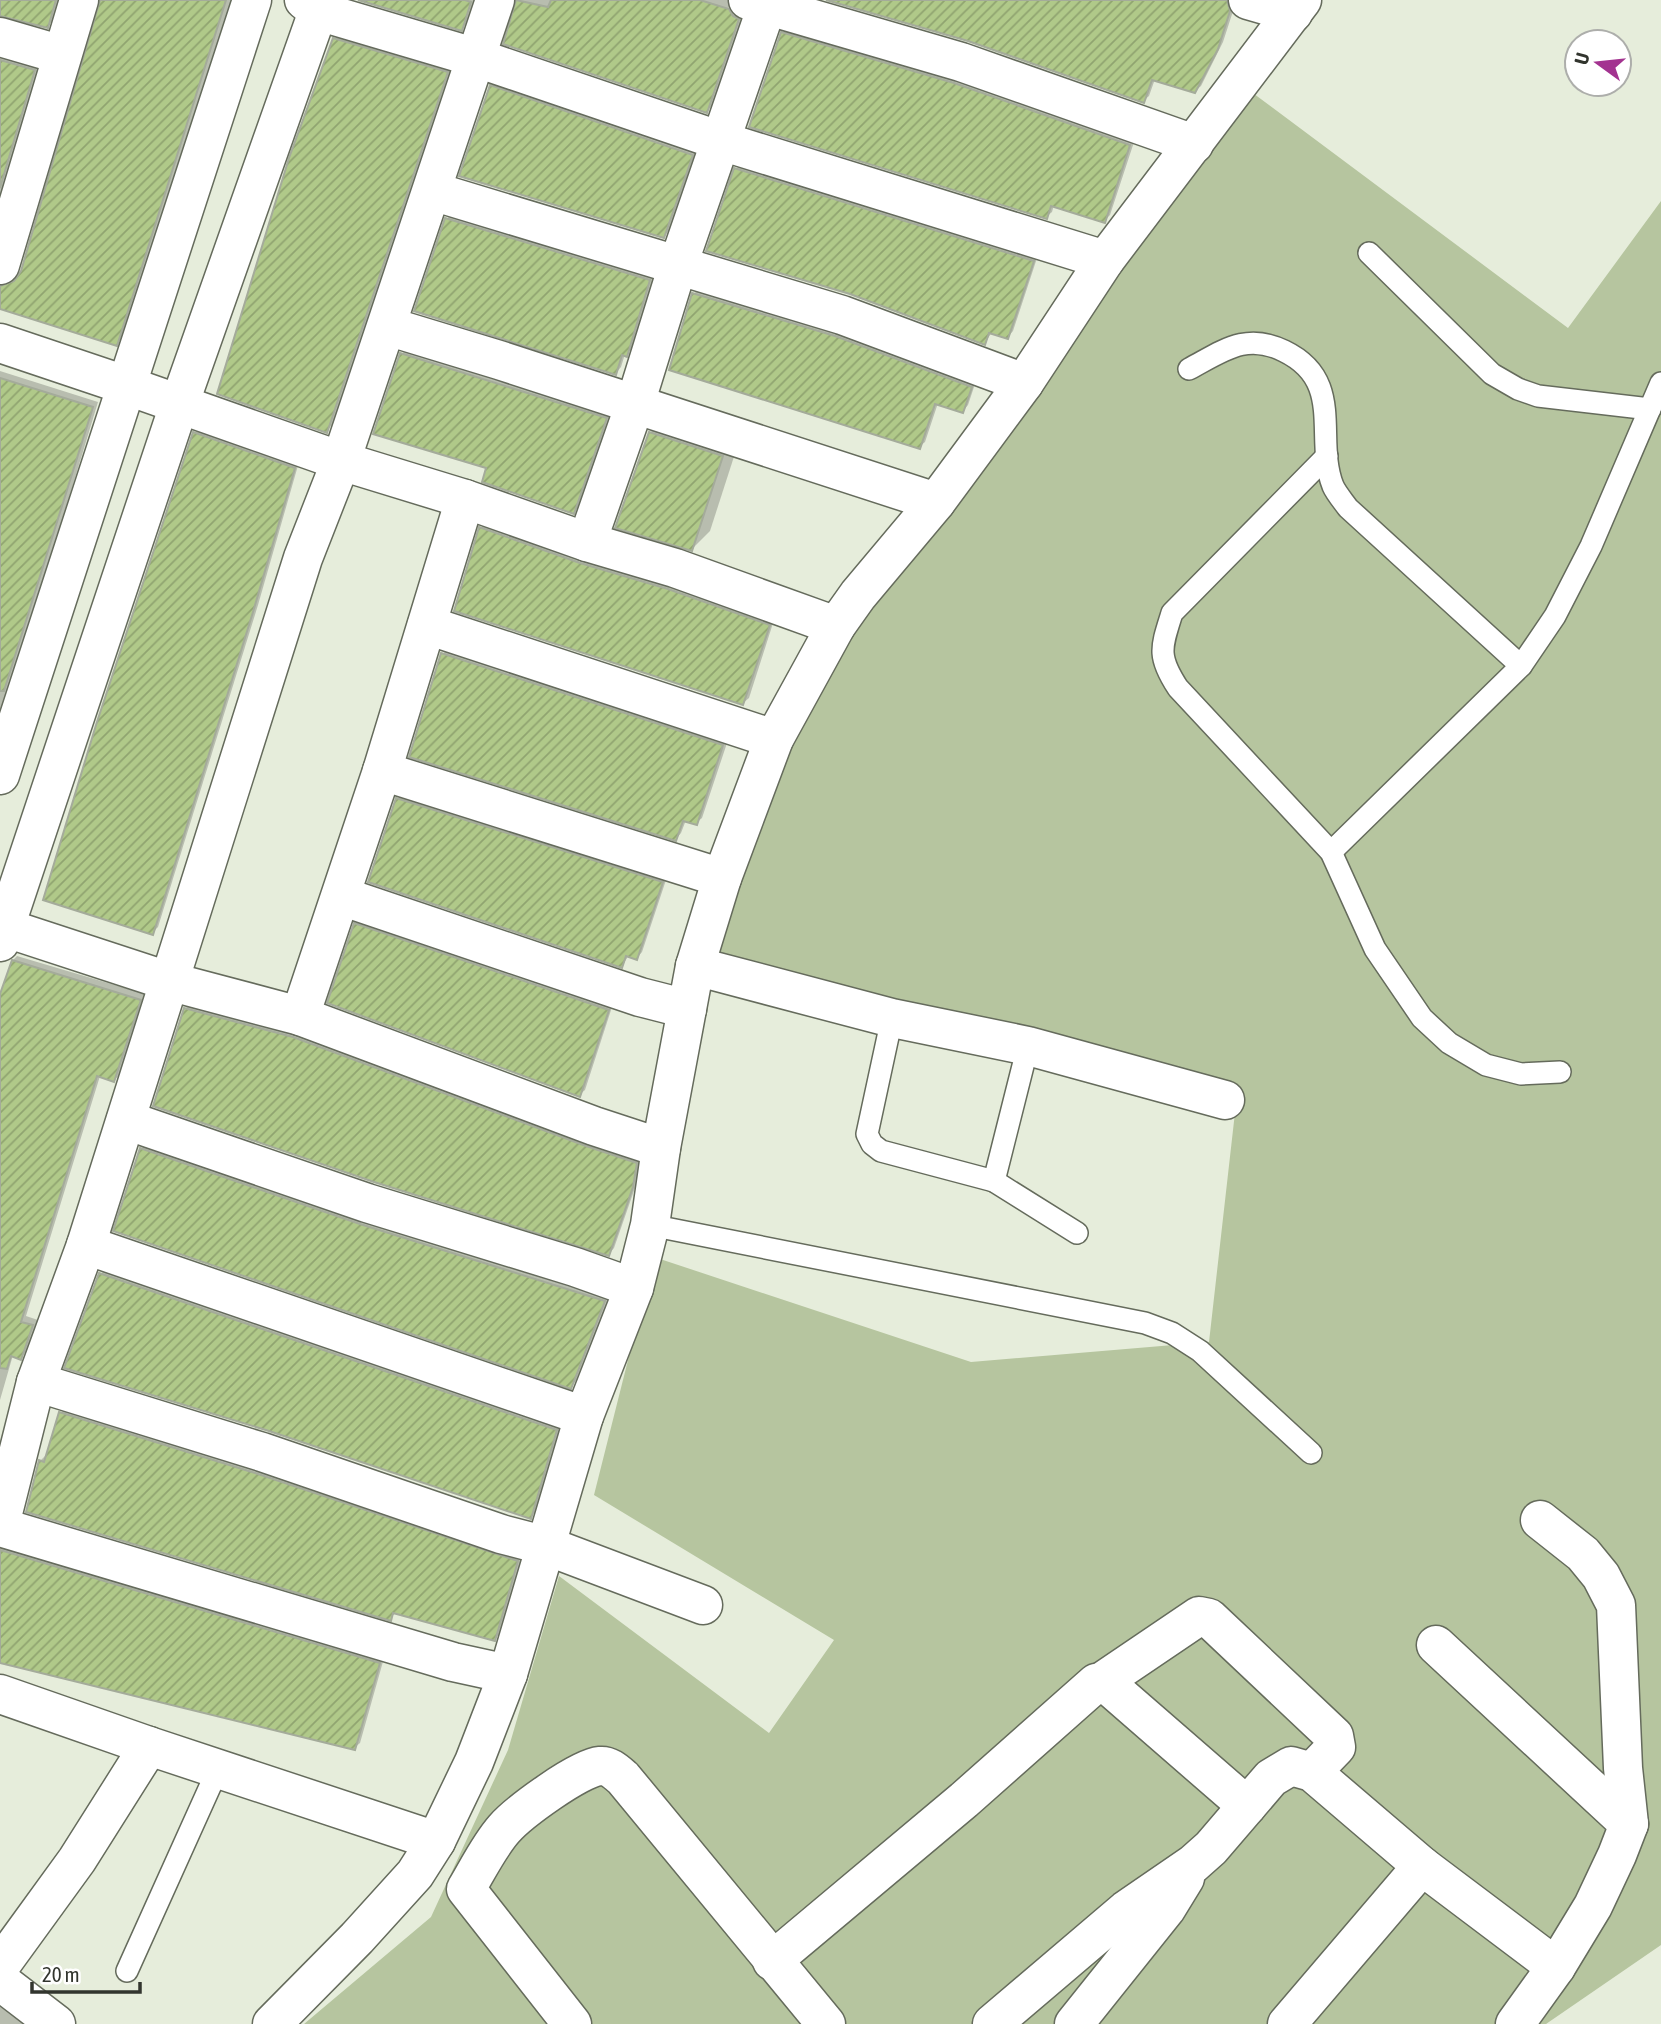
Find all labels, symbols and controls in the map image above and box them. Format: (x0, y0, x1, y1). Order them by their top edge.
north arrow (1563, 28, 1633, 98)
text: U (1570, 50, 1594, 67)
scale bar (32, 1951, 140, 1995)
text: 20 m (42, 1962, 80, 1986)

